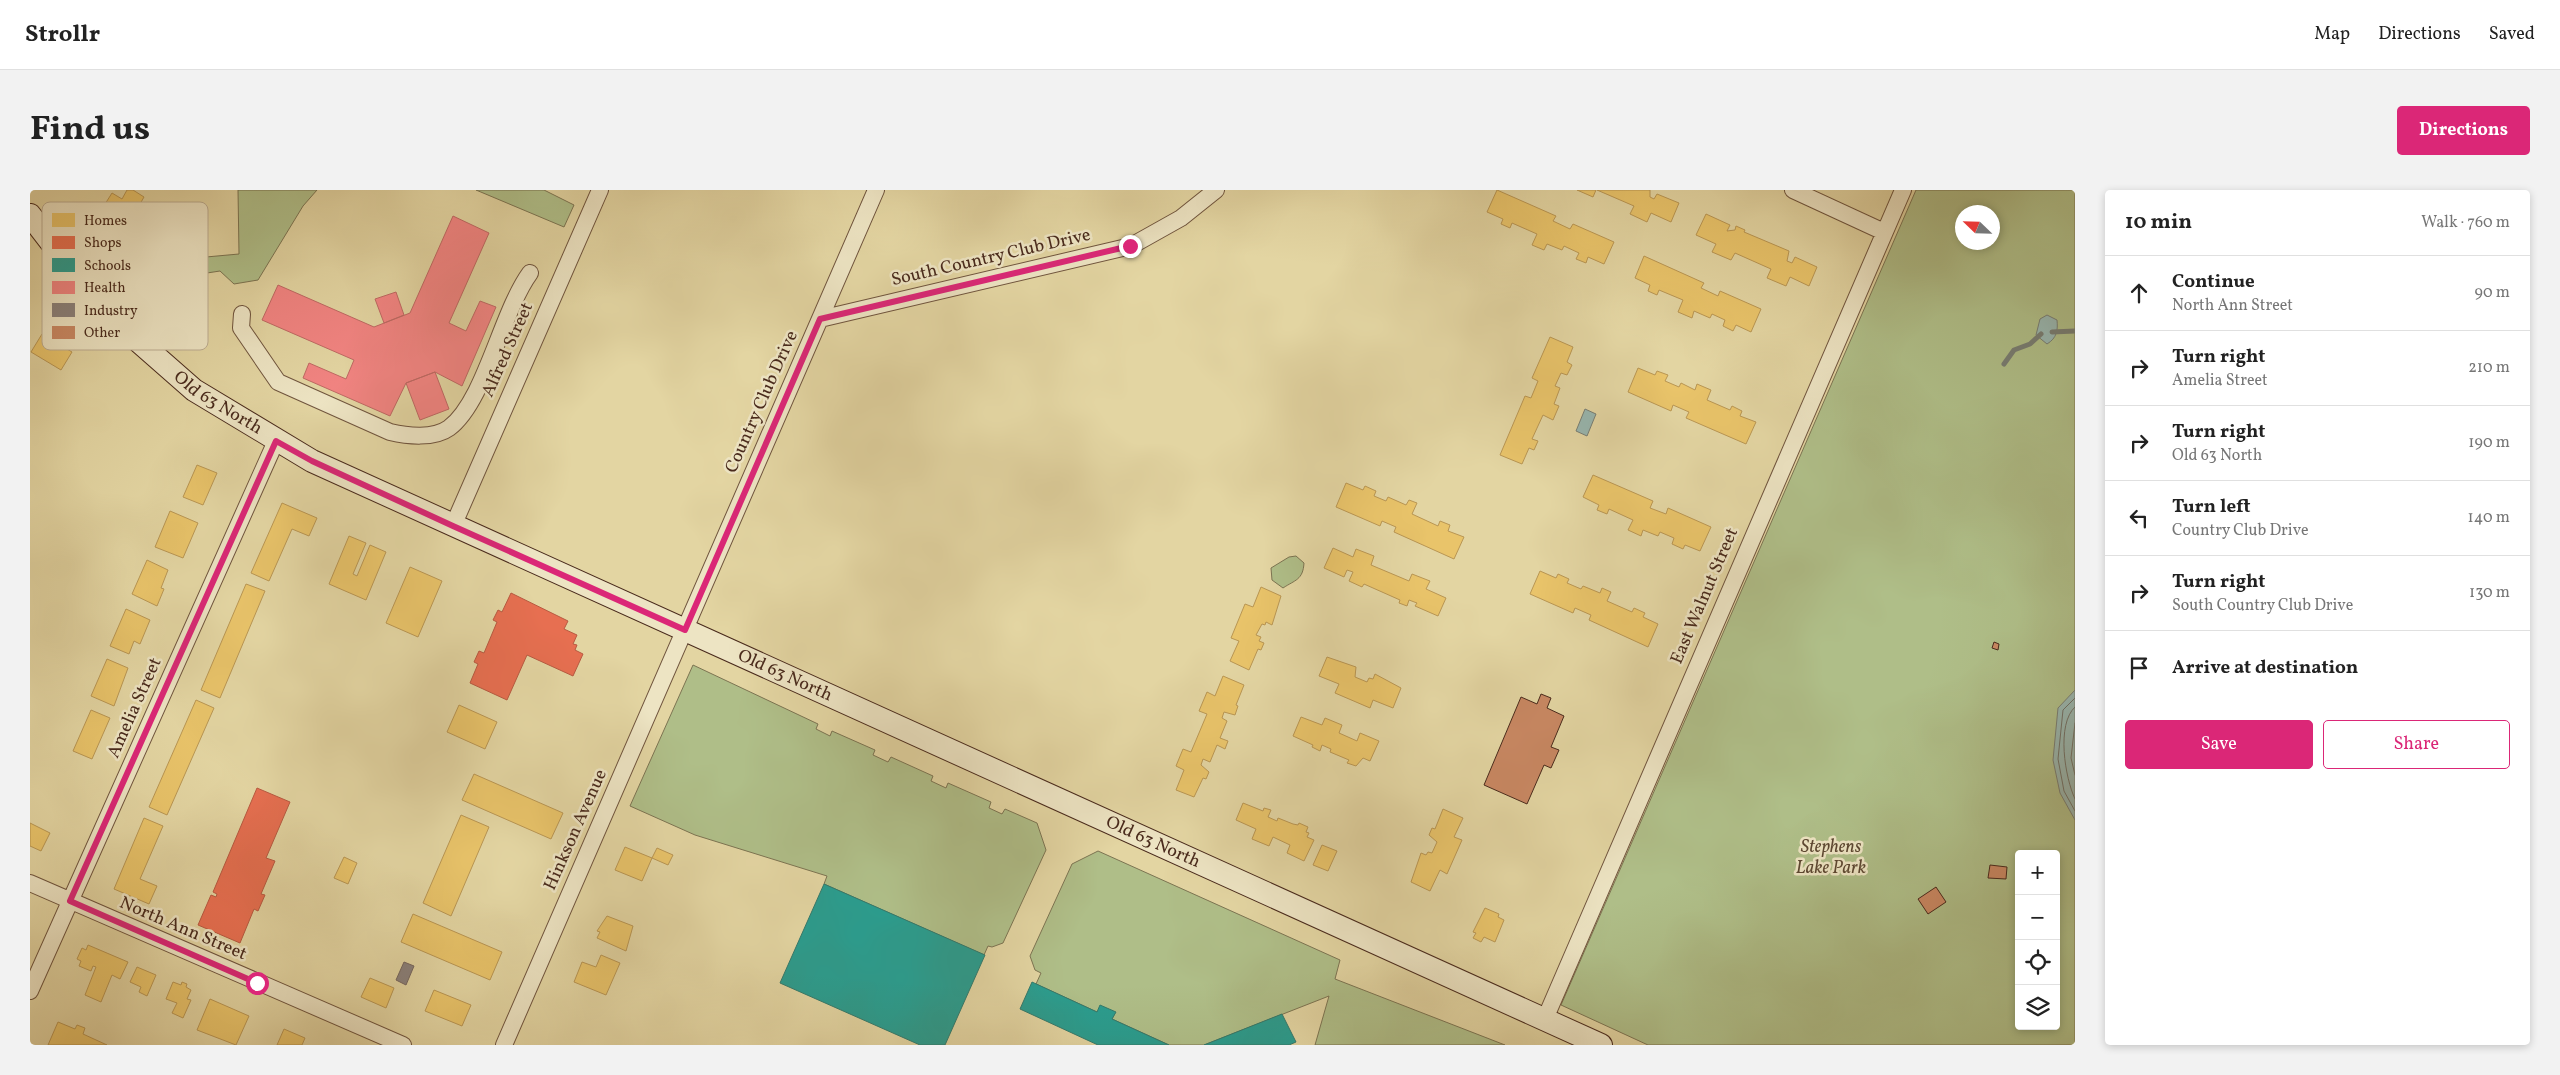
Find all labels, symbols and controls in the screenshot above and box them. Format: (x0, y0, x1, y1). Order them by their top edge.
text: Strollr (25, 18, 100, 52)
text: Map (2314, 22, 2350, 47)
text: Directions (2378, 22, 2461, 47)
text: Saved (2489, 22, 2535, 47)
text: Find us (30, 106, 150, 154)
button: Directions (2397, 106, 2530, 155)
legend (42, 202, 208, 350)
north arrow (1955, 205, 2000, 250)
text: 10 min (2125, 208, 2192, 237)
text: Homes (84, 212, 127, 231)
text: Walk · 760 m (2421, 212, 2510, 234)
street label: South Country Club Drive (889, 223, 1093, 293)
text: Shops (84, 234, 122, 253)
route end (1119, 235, 1142, 258)
text: Schools (84, 257, 131, 276)
text: Continue (2172, 269, 2255, 295)
text: Health (84, 279, 126, 298)
icon: ahead (2125, 279, 2153, 307)
text: 90 m (2474, 282, 2510, 304)
text: North Ann Street (2172, 295, 2293, 317)
street label: Alfred Street (476, 299, 540, 401)
text: Industry (84, 302, 138, 321)
text: Other (84, 324, 120, 343)
street label: Country Club Drive (719, 327, 805, 477)
text: Turn right (2172, 344, 2265, 370)
icon: right (2125, 354, 2153, 382)
text: 210 m (2468, 357, 2510, 379)
street label: Old 63 North (168, 365, 267, 441)
text: Amelia Street (2172, 370, 2268, 392)
text: Turn right (2172, 419, 2265, 445)
icon: right (2125, 429, 2153, 457)
text: 190 m (2468, 432, 2510, 454)
text: Old 63 North (2172, 445, 2262, 467)
text: Turn left (2172, 494, 2251, 520)
icon: left (2125, 504, 2153, 532)
text: 140 m (2468, 507, 2510, 529)
text: Country Club Drive (2172, 520, 2309, 542)
street label: East Walnut Street (1665, 524, 1745, 668)
text: Turn right (2172, 569, 2265, 595)
icon: right (2125, 579, 2153, 607)
text: 130 m (2469, 582, 2510, 604)
text: South Country Club Drive (2172, 595, 2353, 617)
street label: Old 63 North (734, 643, 837, 708)
street label: Amelia Street (102, 654, 168, 762)
icon: arrive (2125, 654, 2153, 682)
text: Arrive at destination (2172, 655, 2358, 681)
button: Save (2125, 720, 2313, 769)
button: Share (2323, 720, 2510, 769)
street label: Hinkson Avenue (538, 766, 614, 894)
street label: Old 63 North (1102, 810, 1205, 874)
park label: Stephens Lake Park (1796, 835, 1866, 881)
map controls (2015, 850, 2060, 1030)
button: + (2015, 850, 2060, 895)
street label: North Ann Street (115, 891, 251, 967)
button: − (2015, 895, 2060, 940)
button: locate (2015, 940, 2060, 985)
route start (246, 972, 269, 995)
button: layers (2015, 985, 2060, 1030)

